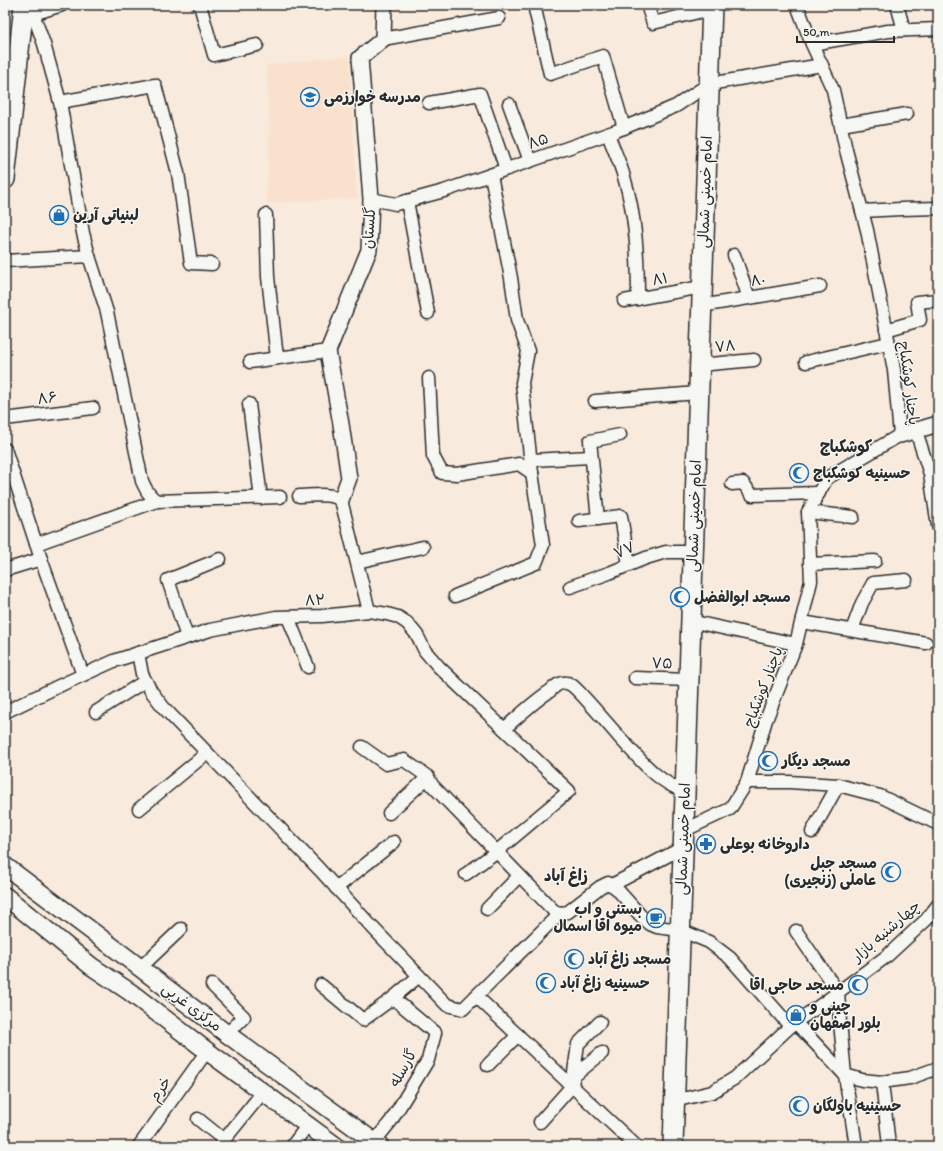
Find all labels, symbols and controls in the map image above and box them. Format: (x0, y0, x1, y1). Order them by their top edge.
scale bar (797, 18, 894, 44)
text: 50 m (803, 25, 829, 39)
school or university icon: مدرسه خوارزمی (299, 86, 321, 108)
place label: مدرسه خوارزمی (324, 88, 421, 107)
street label: ۸۵ (525, 129, 551, 153)
street label: امام خمینی شمالی (694, 135, 718, 249)
shop icon: لبنیاتی آرین (48, 204, 70, 226)
place label: لبنیاتی آرین (73, 206, 139, 225)
street label: گلستان (359, 206, 379, 250)
street label: ۸۱ (651, 269, 669, 289)
street label: ۸۰ (749, 270, 767, 290)
street label: ۷۸ (714, 336, 736, 356)
street label: پاچنار کوشکباج (894, 340, 923, 426)
street label: ۸۶ (36, 388, 58, 408)
district label: کوشکباج (820, 437, 872, 457)
street label: امام خمینی شمالی (683, 459, 707, 573)
mosque icon: حسینیه کوشکباج (788, 462, 810, 484)
place label: حسینیه کوشکباج (813, 464, 911, 483)
street label: ۷۷ (611, 538, 637, 562)
mosque icon: مسجد ابوالفضل (669, 586, 691, 608)
place label: مسجد ابوالفضل (694, 588, 791, 607)
street label: ۸۲ (304, 590, 326, 610)
street label: پاچنار کوشکباج (739, 644, 787, 730)
street label: ۷۵ (651, 654, 673, 672)
mosque icon: مسجد دیگار (757, 750, 779, 772)
place label: مسجد دیگار (780, 751, 851, 770)
street label: امام خمینی شمالی (672, 782, 696, 896)
pharmacy icon: داروخانه بوعلی (695, 833, 717, 855)
place label: داروخانه بوعلی (720, 835, 810, 854)
place label: مسجد جبل عاملی (زنجیری) (785, 854, 877, 890)
mosque icon: مسجد جبل عاملی (زنجیری) (880, 861, 902, 883)
district label: زاغ آباد (544, 866, 588, 887)
street label: چهارشنبه بازار (847, 896, 924, 967)
place label: بستنی و اب میوه اقا اسمال (554, 900, 642, 936)
cafe icon: بستنی و اب میوه اقا اسمال (645, 907, 667, 929)
mosque icon: مسجد زاغ آباد (563, 948, 585, 970)
place label: مسجد زاغ آباد (588, 950, 671, 969)
mosque icon: حسینیه زاغ آباد (535, 972, 557, 994)
place label: حسینیه زاغ آباد (560, 974, 650, 993)
mosque icon: مسجد حاجی اقا (847, 974, 869, 996)
place label: مسجد حاجی اقا (750, 976, 844, 995)
street label: مرکزی غربی (158, 979, 225, 1036)
place label: چینی و بلور اصفهان (809, 997, 881, 1033)
shop icon: چینی و بلور اصفهان (785, 1004, 807, 1026)
street label: گارسله (385, 1046, 421, 1090)
street label: خرم (145, 1073, 177, 1107)
mosque icon: حسینیه باولگان (788, 1095, 810, 1117)
place label: حسینیه باولگان (813, 1096, 901, 1115)

